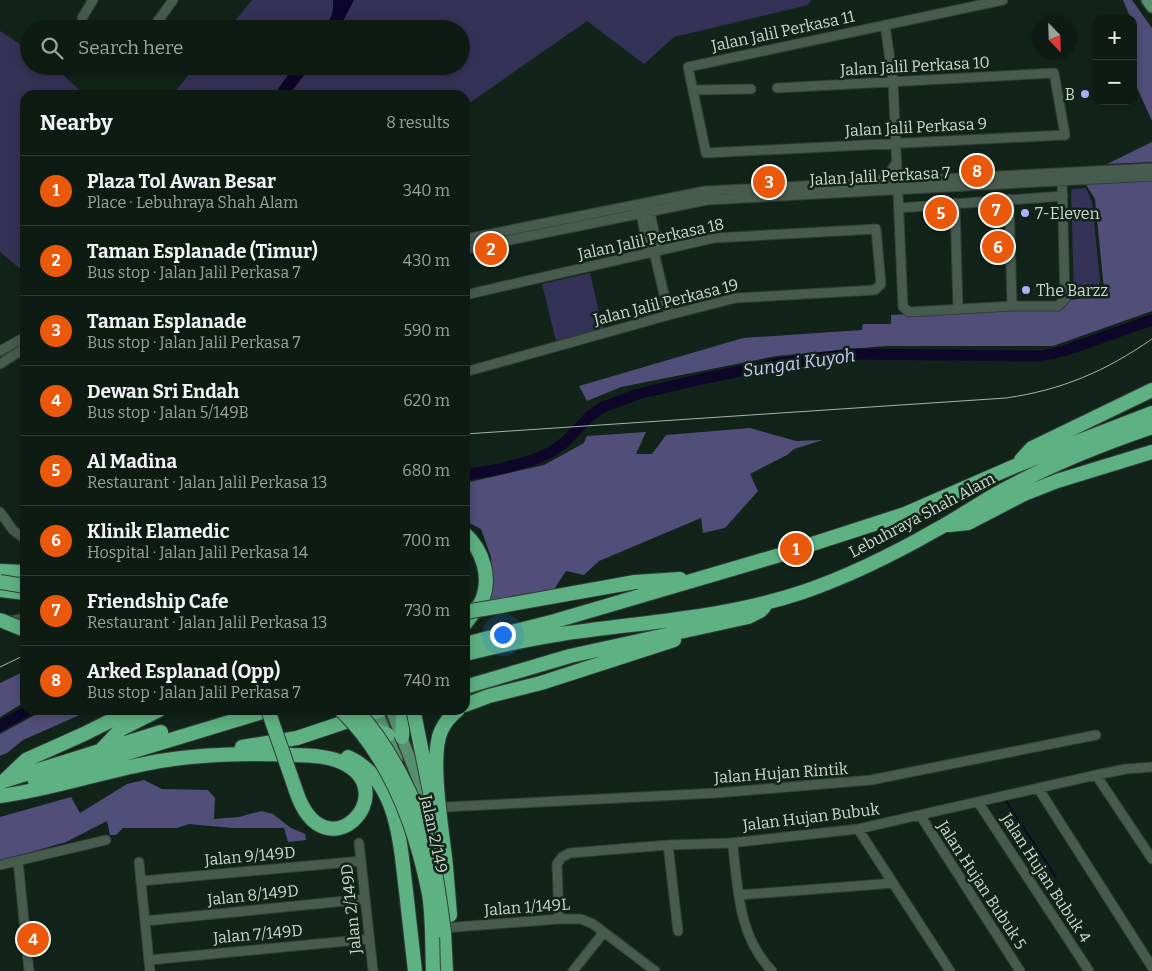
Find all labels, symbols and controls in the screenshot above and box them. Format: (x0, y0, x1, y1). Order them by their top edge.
street label: Jalan Jalil Perkasa 11 (709, 6, 857, 56)
north arrow (1032, 15, 1077, 60)
map controls (1092, 15, 1137, 105)
button: + (1092, 15, 1137, 60)
search box (20, 20, 470, 75)
icon: search (38, 34, 66, 62)
text: Search here (78, 36, 183, 59)
street label: Jalan Jalil Perkasa 10 (839, 53, 990, 79)
button: − (1092, 60, 1137, 105)
place label: B (1065, 85, 1075, 104)
marker: B (1079, 88, 1091, 100)
text: Nearby (40, 110, 113, 136)
text: 8 results (386, 113, 450, 132)
street label: Jalan Jalil Perkasa 9 (843, 114, 988, 140)
pin: 8 (961, 152, 993, 190)
pin: 3 (753, 163, 785, 201)
street label: Jalan Jalil Perkasa 7 (808, 163, 951, 189)
text: Plaza Tol Awan Besar (87, 170, 276, 193)
text: 1 (53, 181, 59, 200)
text: 340 m (403, 181, 450, 200)
pin: 7 (980, 191, 1012, 229)
text: Place · Lebuhraya Shah Alam (87, 193, 298, 212)
pin: 5 (925, 194, 957, 232)
place label: 7-Eleven (1035, 204, 1100, 223)
marker: 7-Eleven (1019, 207, 1031, 219)
street label: Jalan Jalil Perkasa 18 (575, 214, 726, 264)
pin: 6 (982, 228, 1014, 266)
pin: 2 (475, 230, 507, 268)
text: Taman Esplanade (Timur) (87, 240, 318, 263)
text: 2 (51, 251, 61, 270)
text: 430 m (403, 251, 450, 270)
text: Bus stop · Jalan Jalil Perkasa 7 (87, 263, 300, 282)
street label: Jalan Jalil Perkasa 19 (591, 275, 740, 329)
place label: The Barzz (1036, 281, 1109, 300)
marker: The Barzz (1020, 284, 1032, 296)
text: Taman Esplanade (87, 310, 246, 333)
text: 3 (51, 321, 61, 340)
text: 590 m (404, 321, 450, 340)
text: Bus stop · Jalan Jalil Perkasa 7 (87, 333, 300, 352)
water label: Sungai Kuyoh (741, 344, 857, 382)
text: Dewan Sri Endah (87, 380, 239, 403)
text: 4 (51, 391, 61, 410)
text: 620 m (403, 391, 450, 410)
text: Bus stop · Jalan 5/149B (87, 403, 249, 422)
text: Al Madina (87, 450, 177, 473)
text: 5 (52, 461, 60, 480)
text: 680 m (402, 461, 450, 480)
street label: Lebuhraya Shah Alam (846, 468, 998, 562)
text: Restaurant · Jalan Jalil Perkasa 13 (87, 473, 327, 492)
text: Klinik Elamedic (87, 520, 229, 543)
pin: 1 (780, 530, 812, 568)
text: 6 (51, 531, 61, 550)
text: 700 m (403, 531, 450, 550)
text: Hospital · Jalan Jalil Perkasa 14 (87, 543, 308, 562)
text: Friendship Cafe (87, 590, 229, 613)
text: 7 (52, 601, 60, 620)
text: 730 m (404, 601, 450, 620)
text: Restaurant · Jalan Jalil Perkasa 13 (87, 613, 327, 632)
your location (490, 622, 516, 648)
text: Arked Esplanad (Opp) (87, 660, 280, 683)
text: 8 (51, 671, 61, 690)
text: 740 m (404, 671, 450, 690)
text: Bus stop · Jalan Jalil Perkasa 7 (87, 683, 300, 702)
street label: Jalan Hujan Rintik (712, 759, 849, 787)
street label: Jalan 2/149 (416, 792, 452, 875)
street label: Jalan Hujan Bubuk (741, 799, 880, 835)
street label: Jalan Hujan Bubuk 4 (997, 809, 1095, 947)
street label: Jalan Hujan Bubuk 5 (933, 816, 1031, 953)
street label: Jalan 9/149D (203, 843, 296, 870)
street label: Jalan 2/149D (337, 863, 365, 956)
street label: Jalan 8/149D (205, 881, 300, 909)
street label: Jalan 1/149L (483, 895, 571, 920)
pin: 4 (17, 920, 49, 958)
street label: Jalan 7/149D (211, 921, 304, 947)

